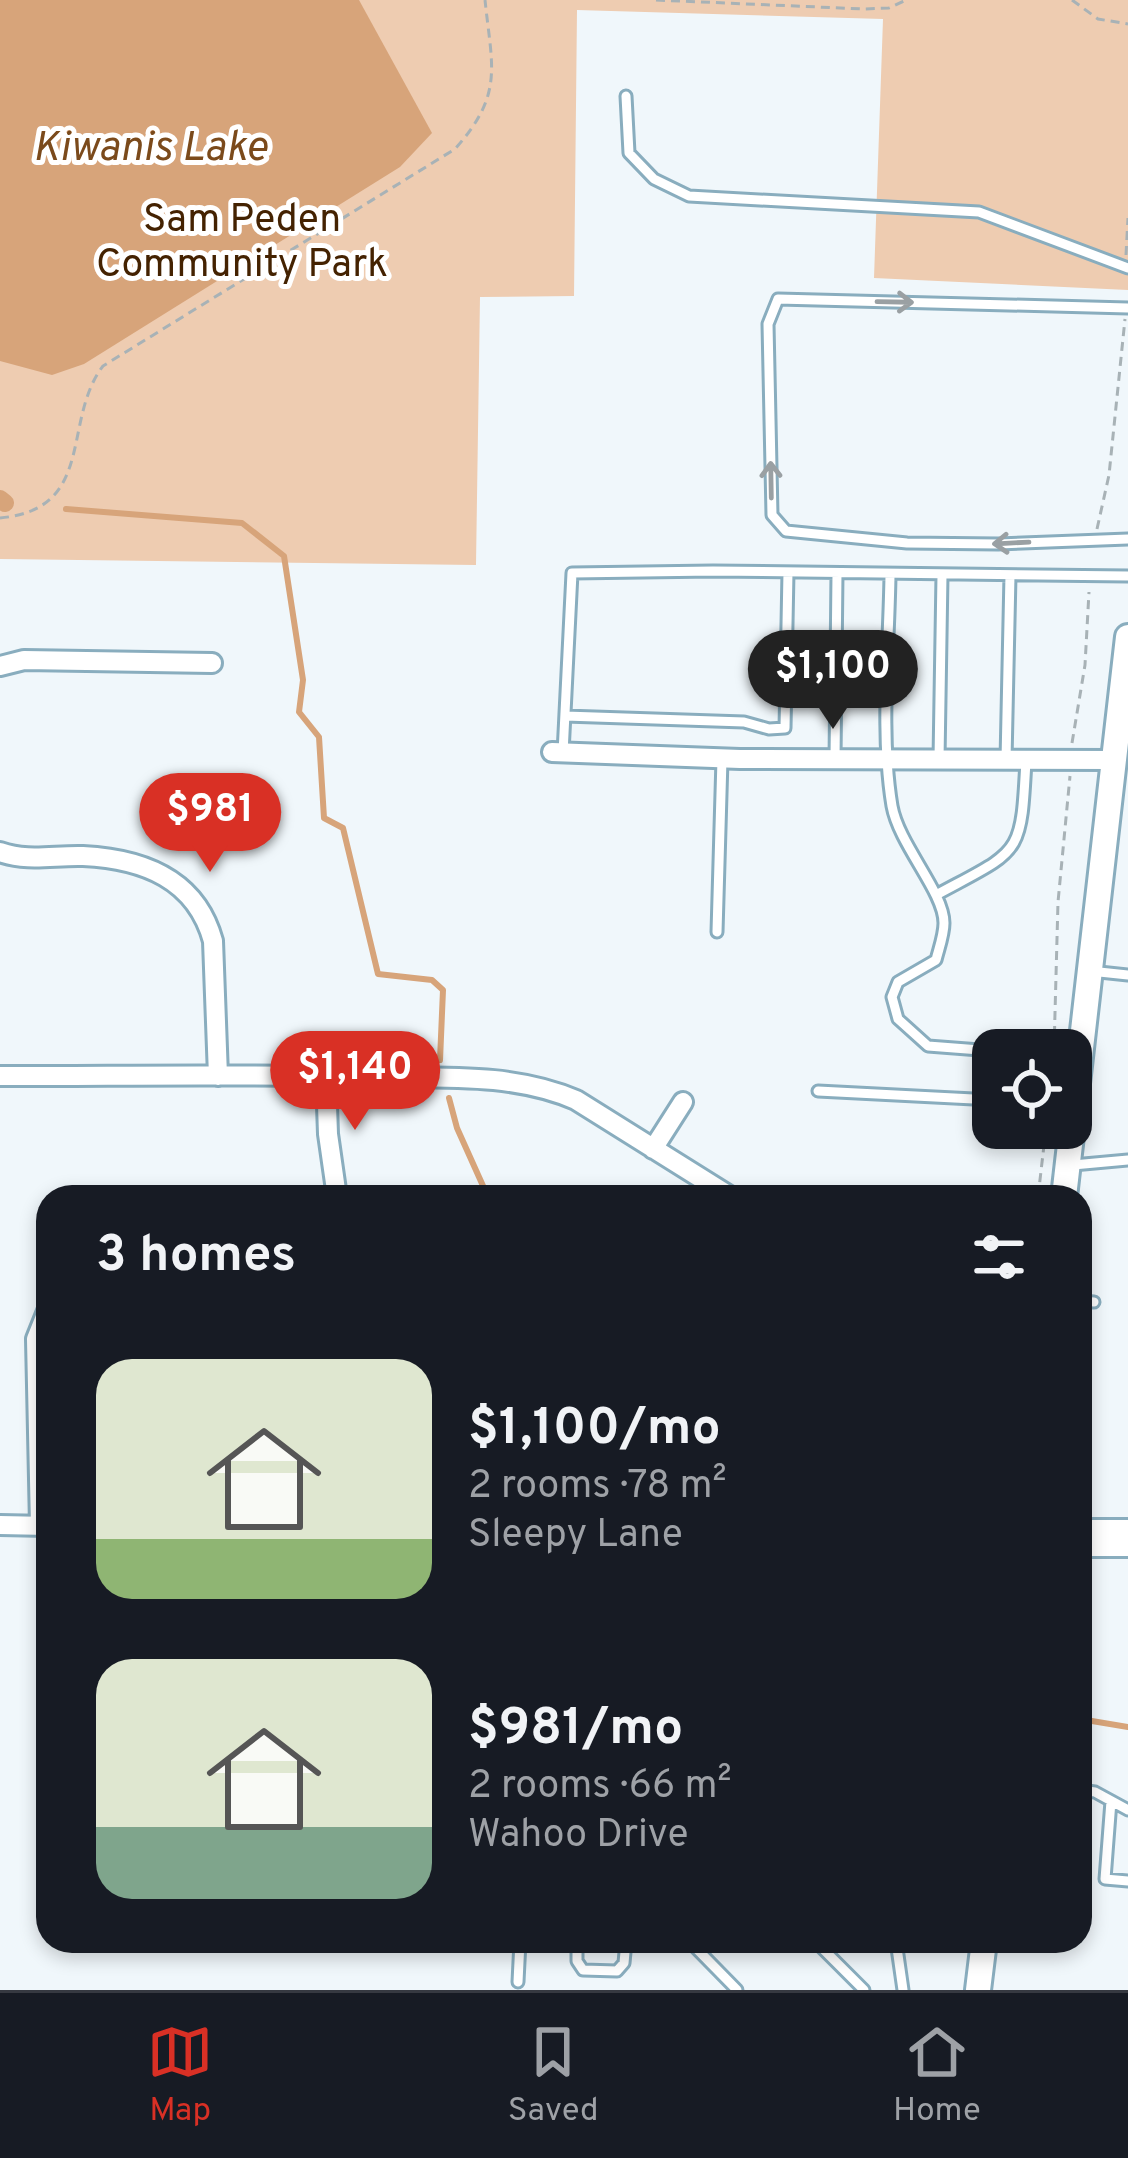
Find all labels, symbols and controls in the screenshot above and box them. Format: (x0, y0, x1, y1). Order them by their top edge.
water label: Kiwanis Lake (33, 123, 269, 176)
park label: Sam Peden Community Park (96, 197, 388, 291)
one-way arrow (875, 291, 914, 314)
one-way arrow (760, 461, 783, 500)
one-way arrow (992, 532, 1031, 555)
pin: $1,100 (735, 630, 931, 732)
text: $1,100 (775, 644, 891, 693)
pin: $981 (139, 773, 281, 875)
text: $981 (166, 787, 254, 836)
map controls (972, 1029, 1092, 1149)
button: locate (972, 1029, 1092, 1149)
pin: $1,140 (257, 1031, 453, 1133)
text: $1,140 (297, 1045, 413, 1094)
icon: filters (966, 1224, 1032, 1290)
text: 3 homes (96, 1225, 296, 1290)
text: $1,100/mo (468, 1398, 721, 1463)
icon: home (192, 1407, 336, 1551)
text: 2 rooms · 78 m² (468, 1463, 727, 1512)
text: Sleepy Lane (468, 1512, 683, 1561)
text: $981/mo (468, 1698, 683, 1763)
icon: home (192, 1707, 336, 1851)
text: 2 rooms · 66 m² (468, 1763, 732, 1812)
text: Wahoo Drive (468, 1812, 689, 1861)
tab: Map (147, 2019, 213, 2133)
tab: Saved (508, 2019, 599, 2133)
tab: Home (893, 2019, 981, 2133)

